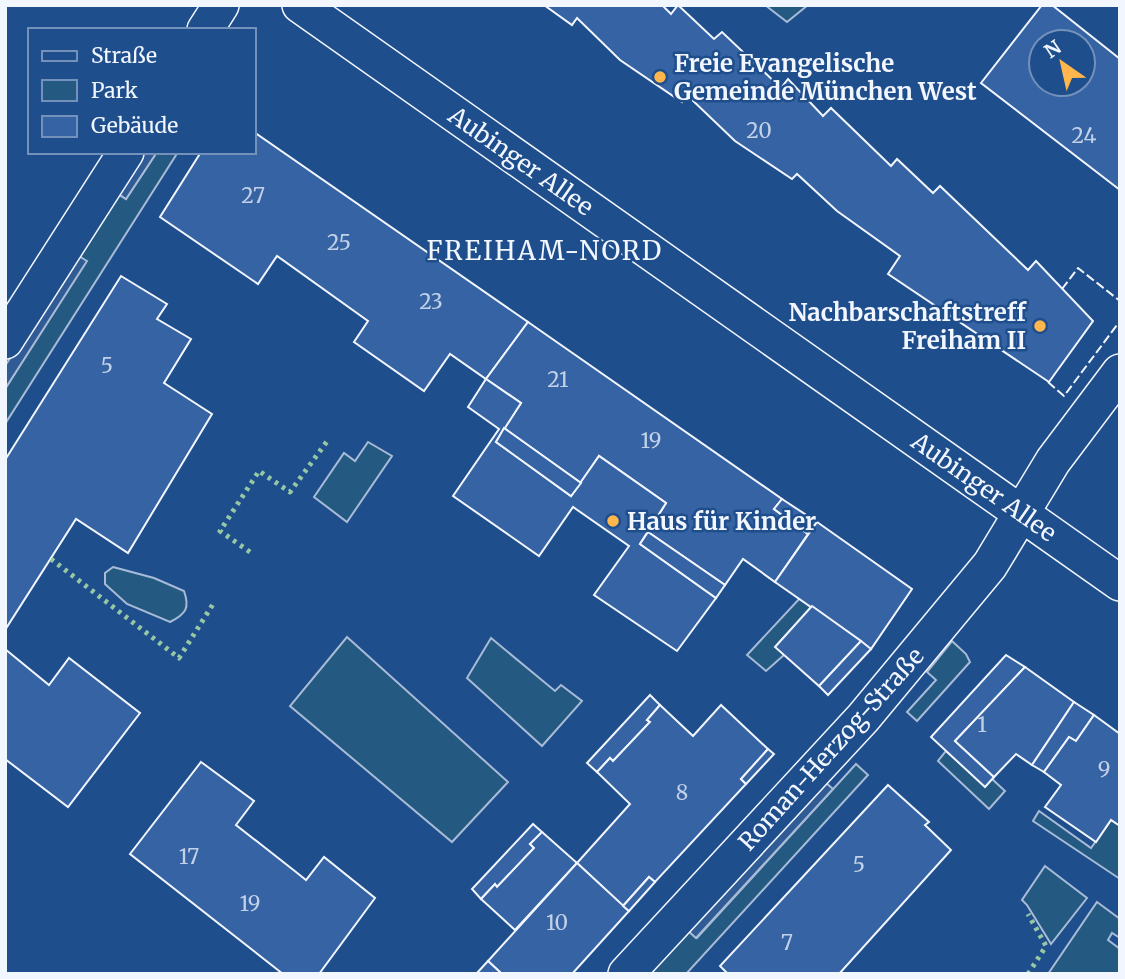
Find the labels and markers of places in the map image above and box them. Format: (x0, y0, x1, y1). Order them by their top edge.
place label: Freie Evangelische Gemeinde München West (674, 48, 977, 107)
marker: Freie Evangelische Gemeinde München West (652, 69, 668, 85)
place label: Nachbarschaftstreff Freiham II (789, 297, 1027, 356)
marker: Nachbarschaftstreff Freiham II (1032, 318, 1048, 334)
place label: Haus für Kinder (627, 506, 816, 537)
marker: Haus für Kinder (605, 513, 621, 529)

